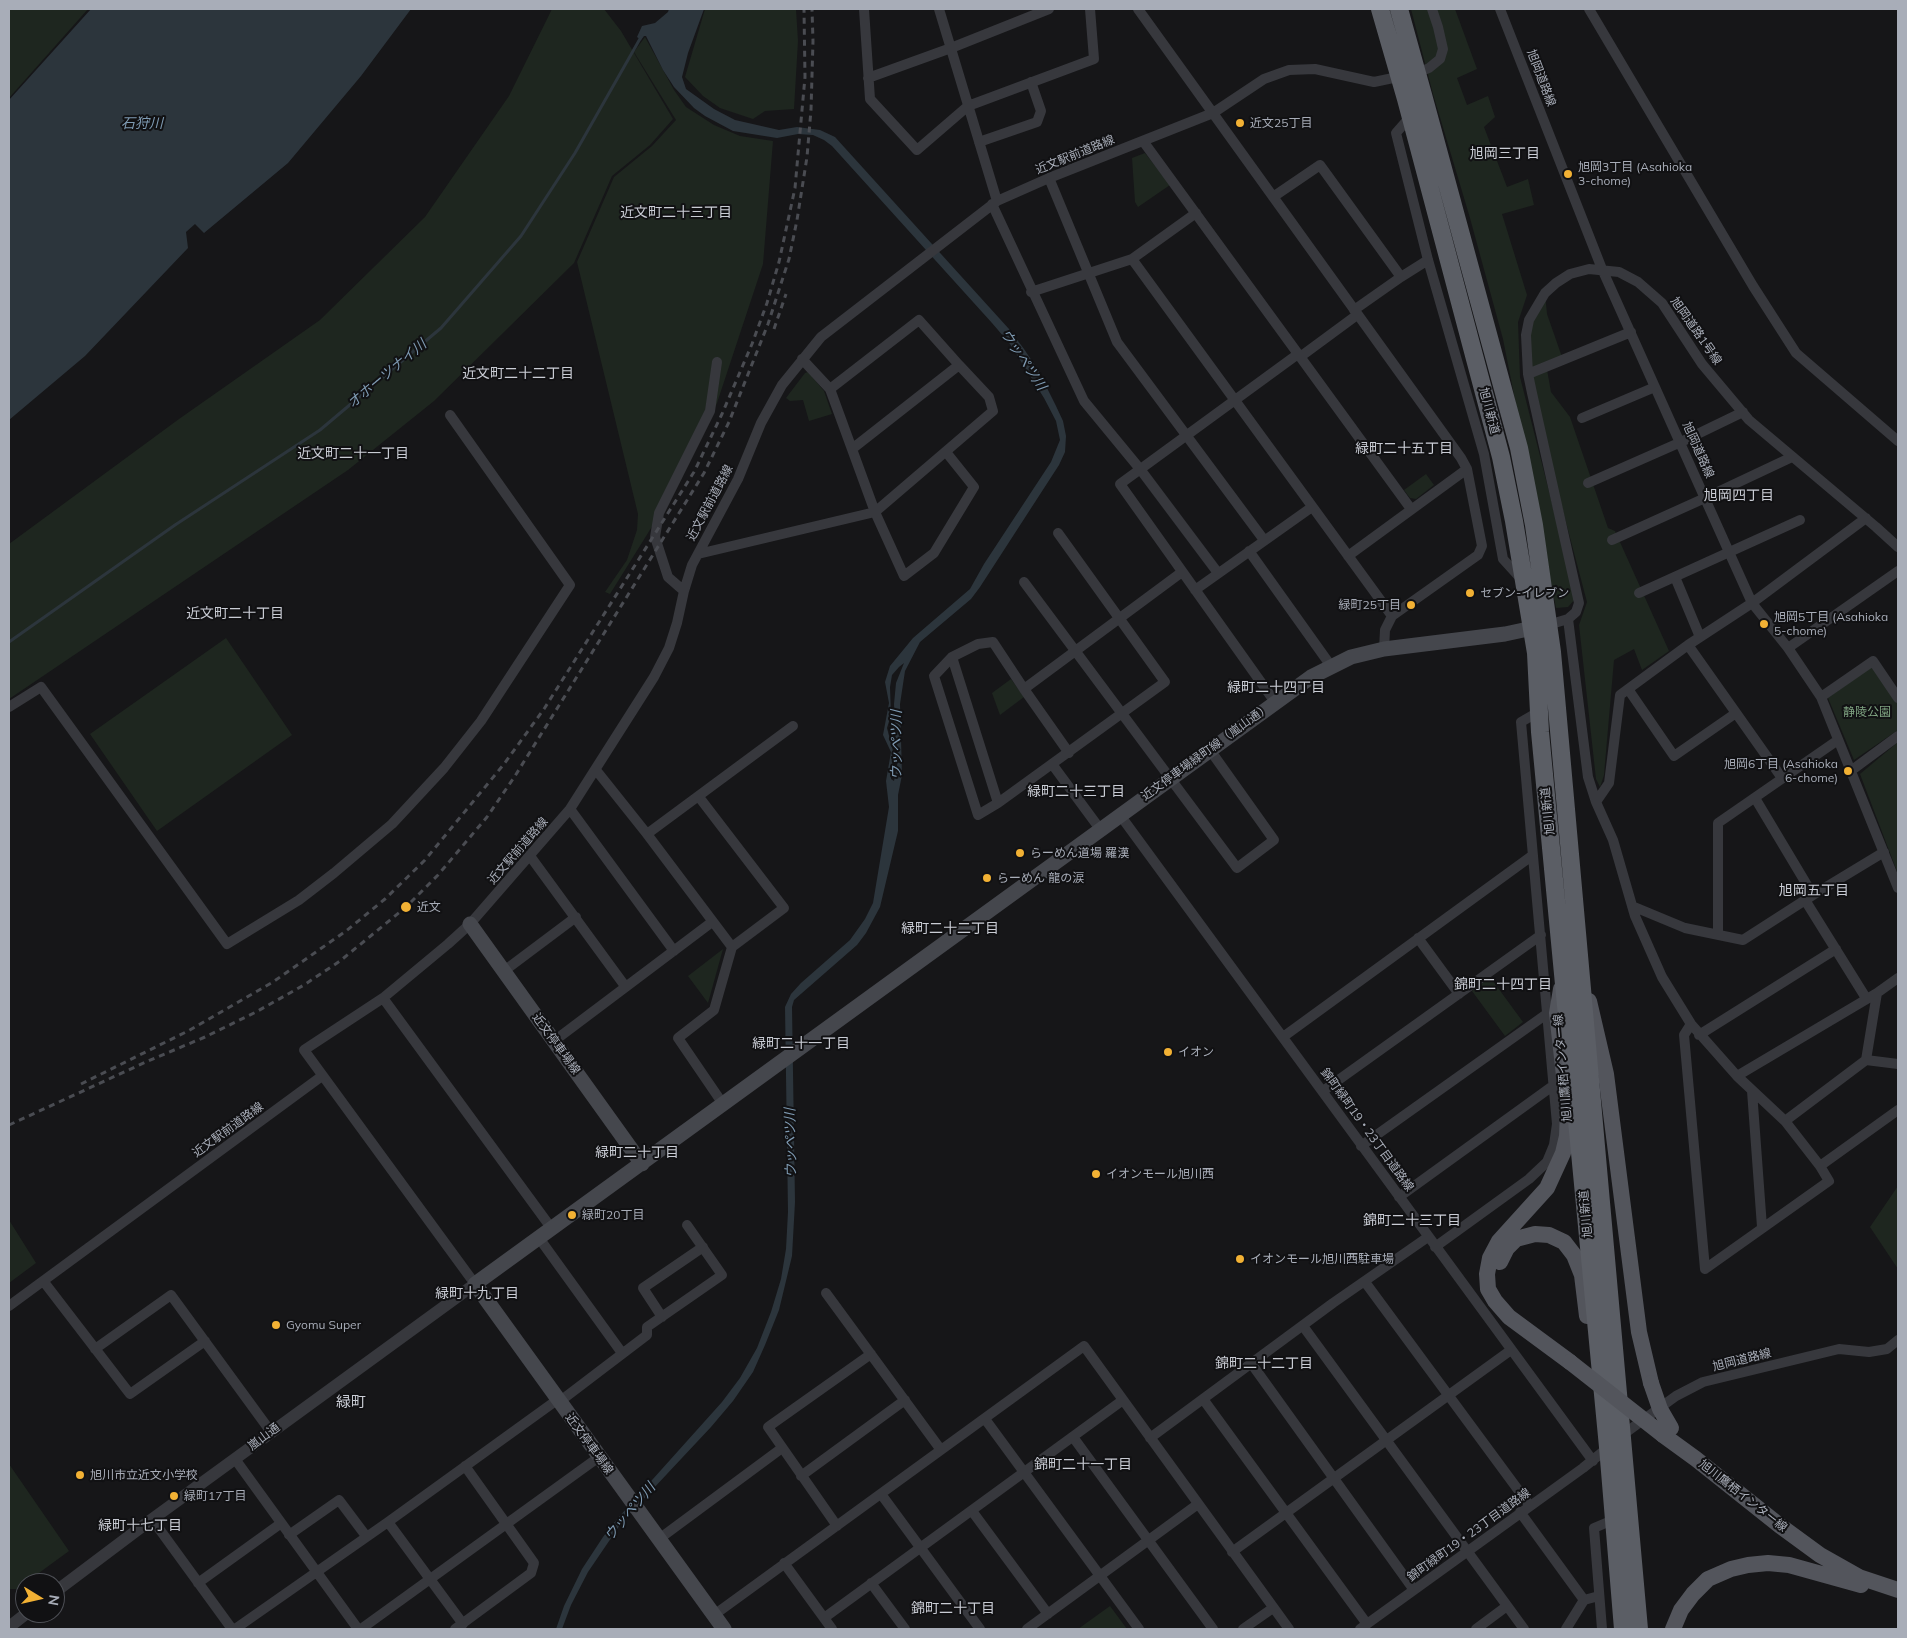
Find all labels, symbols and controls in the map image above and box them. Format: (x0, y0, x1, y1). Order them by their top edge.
street label: 旭岡道路線 (1524, 47, 1558, 109)
water label: 石狩川 (121, 116, 163, 132)
place label: 近文25丁目 (1250, 116, 1312, 130)
marker: 近文25丁目 (1234, 117, 1246, 129)
street label: 近文駅前道路線 (1033, 133, 1117, 177)
district label: 旭岡三丁目 (1470, 146, 1540, 162)
place label: 旭岡3丁目 (Asahioka 3-chome) (1578, 160, 1692, 188)
marker: 旭岡3丁目 (Asahioka 3-chome) (1562, 168, 1574, 180)
district label: 近文町二十三丁目 (620, 205, 732, 221)
street label: 旭岡道路1号線 (1667, 294, 1725, 368)
water label: ウッペツ川 (996, 326, 1050, 394)
water label: オホーツナイ川 (344, 336, 430, 412)
district label: 近文町二十二丁目 (462, 366, 574, 382)
street label: 旭川新道 (1476, 386, 1502, 436)
street label: 旭岡道路線 (1679, 420, 1717, 480)
district label: 緑町二十五丁目 (1355, 441, 1453, 457)
district label: 近文町二十一丁目 (297, 446, 409, 462)
street label: 近文駅前道路線 (684, 463, 736, 543)
district label: 旭岡四丁目 (1704, 488, 1774, 504)
place label: セブン-イレブン (1480, 586, 1569, 600)
marker: セブン-イレブン (1464, 587, 1476, 599)
place label: 緑町25丁目 (1339, 598, 1401, 612)
marker: 緑町25丁目 (1405, 599, 1417, 611)
district label: 近文町二十丁目 (186, 606, 284, 622)
place label: 旭岡5丁目 (Asahioka 5-chome) (1774, 610, 1888, 638)
marker: 旭岡5丁目 (Asahioka 5-chome) (1758, 618, 1770, 630)
district label: 緑町二十四丁目 (1227, 680, 1325, 696)
street label: 近文停車場緑町線（嵐山通） (1139, 700, 1273, 804)
park label: 静陵公園 (1843, 705, 1891, 719)
water label: ウッペツ川 (889, 710, 905, 780)
place label: 旭岡6丁目 (Asahioka 6-chome) (1724, 757, 1838, 785)
marker: 旭岡6丁目 (Asahioka 6-chome) (1842, 765, 1854, 777)
district label: 緑町二十三丁目 (1027, 784, 1125, 800)
street label: 旭川新道 (1538, 786, 1558, 836)
street label: 近文駅前道路線 (485, 815, 551, 887)
place label: らーめん道場 羅漢 (1030, 846, 1129, 860)
marker: らーめん道場 羅漢 (1014, 847, 1026, 859)
place label: らーめん 龍の涙 (997, 871, 1084, 885)
marker: らーめん 龍の涙 (981, 872, 993, 884)
district label: 旭岡五丁目 (1779, 883, 1849, 899)
marker: 近文 (399, 900, 413, 914)
place label: 近文 (417, 900, 441, 914)
district label: 緑町二十二丁目 (901, 921, 999, 937)
district label: 錦町二十四丁目 (1454, 977, 1552, 993)
street label: 近文停車場線 (529, 1011, 583, 1077)
street label: 旭川鷹栖インター線 (1551, 1014, 1575, 1122)
district label: 緑町二十一丁目 (752, 1036, 850, 1052)
place label: イオン (1178, 1045, 1214, 1059)
marker: イオン (1162, 1046, 1174, 1058)
street label: 錦町緑町19・23丁目道路線 (1317, 1066, 1417, 1194)
street label: 近文駅前道路線 (190, 1099, 266, 1161)
water label: ウッペツ川 (782, 1108, 800, 1178)
district label: 緑町二十丁目 (595, 1145, 679, 1161)
place label: イオンモール旭川西 (1106, 1167, 1214, 1181)
marker: イオンモール旭川西 (1090, 1168, 1102, 1180)
street label: 旭川新道 (1577, 1189, 1595, 1239)
place label: 緑町20丁目 (582, 1208, 644, 1222)
marker: 緑町20丁目 (566, 1209, 578, 1221)
district label: 錦町二十三丁目 (1363, 1213, 1461, 1229)
place label: イオンモール旭川西駐車場 (1250, 1252, 1394, 1266)
marker: イオンモール旭川西駐車場 (1234, 1253, 1246, 1265)
district label: 緑町十九丁目 (435, 1286, 519, 1302)
place label: Gyomu Super (286, 1318, 361, 1332)
marker: Gyomu Super (270, 1319, 282, 1331)
street label: 旭岡道路線 (1711, 1346, 1773, 1374)
district label: 錦町二十二丁目 (1215, 1356, 1313, 1372)
district label: 緑町 (336, 1393, 366, 1411)
street label: 近文停車場線 (562, 1411, 616, 1477)
street label: 嵐山通 (245, 1420, 283, 1454)
district label: 錦町二十一丁目 (1034, 1457, 1132, 1473)
street label: 旭川鷹栖インター線 (1696, 1457, 1790, 1535)
place label: 旭川市立近文小学校 (90, 1468, 198, 1482)
marker: 旭川市立近文小学校 (74, 1469, 86, 1481)
water label: ウッペツ川 (601, 1480, 659, 1544)
street label: 錦町緑町19・23丁目道路線 (1405, 1485, 1533, 1585)
place label: 緑町17丁目 (184, 1489, 246, 1503)
marker: 緑町17丁目 (168, 1490, 180, 1502)
district label: 緑町十七丁目 (98, 1518, 182, 1534)
north arrow (15, 1573, 65, 1623)
text: N (44, 1594, 64, 1607)
district label: 錦町二十丁目 (911, 1601, 995, 1617)

